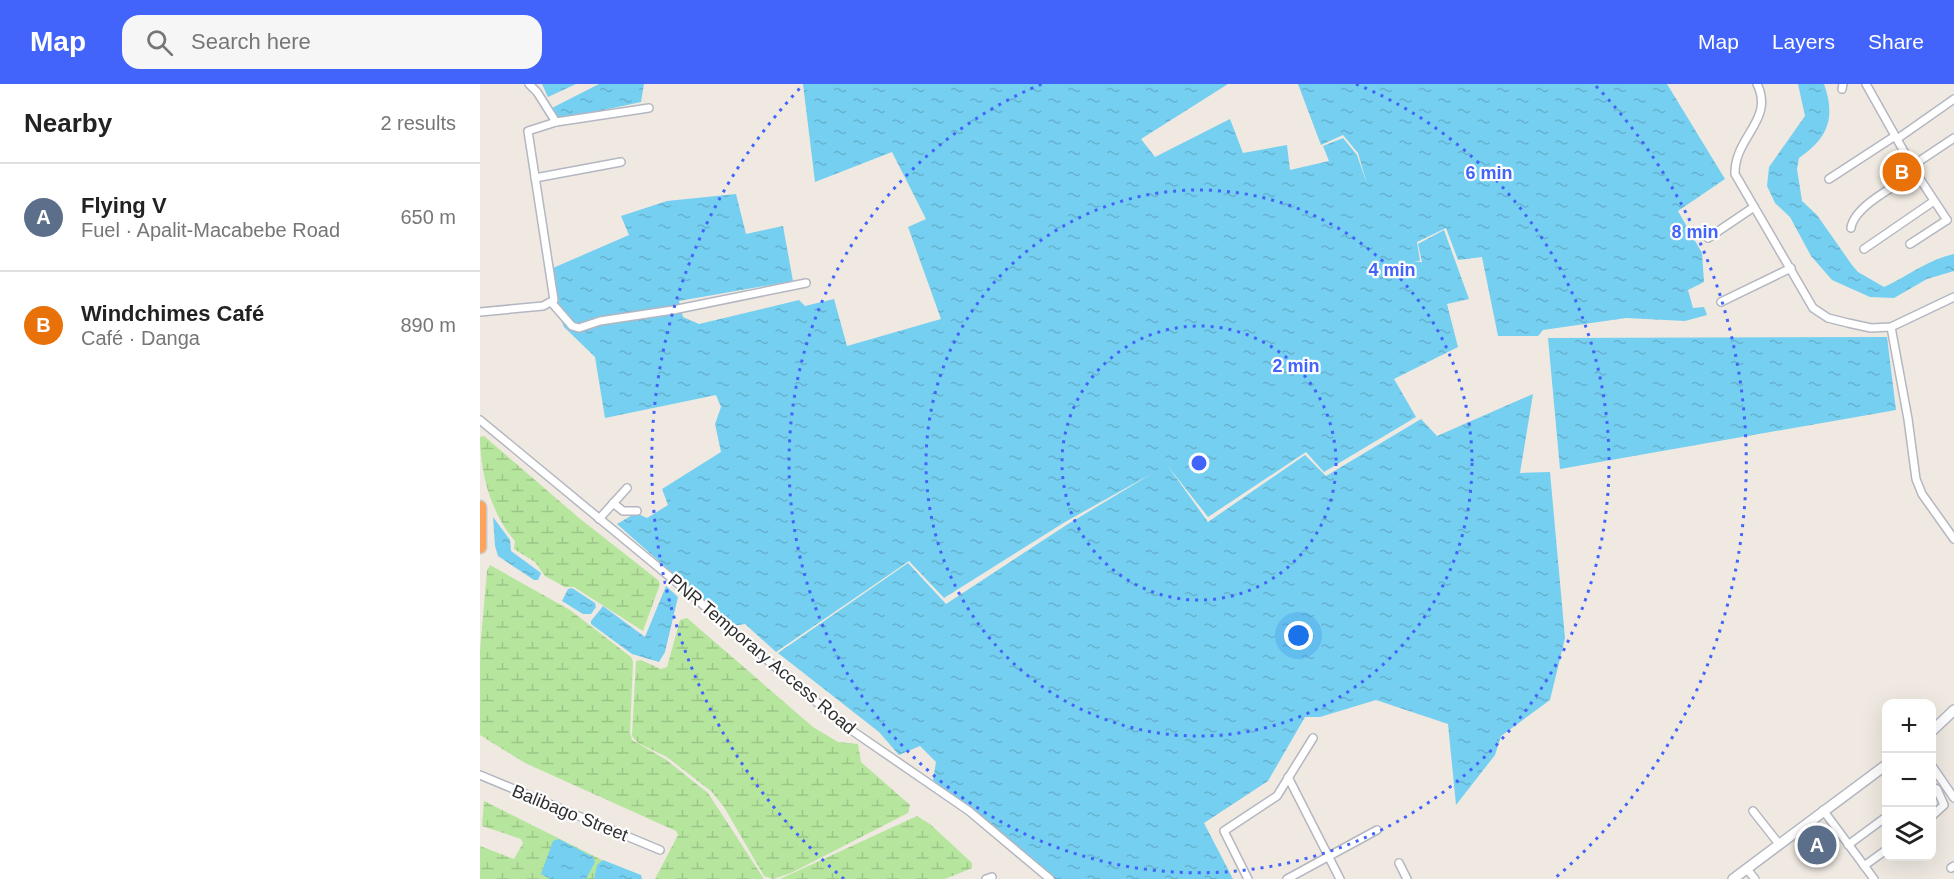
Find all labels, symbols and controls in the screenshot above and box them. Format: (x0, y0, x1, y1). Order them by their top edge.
search box (122, 15, 542, 69)
text: Map (30, 26, 86, 57)
icon: search (143, 26, 176, 59)
text: Search here (191, 29, 311, 54)
text: Map (1698, 30, 1739, 53)
text: Layers (1772, 30, 1835, 53)
text: Share (1868, 30, 1924, 53)
text: Nearby (24, 108, 112, 138)
text: 2 results (380, 112, 456, 134)
pin: B (1882, 150, 1922, 194)
text: 6 min (1465, 163, 1513, 183)
text: Flying V (81, 193, 167, 218)
text: A (36, 206, 51, 228)
text: 650 m (400, 206, 456, 228)
text: Fuel · Apalit-Macabebe Road (81, 219, 340, 241)
text: 8 min (1671, 222, 1719, 242)
text: 4 min (1368, 260, 1416, 280)
text: Windchimes Café (81, 301, 264, 326)
text: B (36, 314, 51, 336)
text: 890 m (400, 314, 456, 336)
text: Café · Danga (81, 327, 200, 349)
text: 2 min (1272, 356, 1320, 376)
centre of rings (1189, 453, 1209, 473)
street label: PNR Temporary Access Road (665, 570, 859, 738)
your location (1284, 621, 1313, 650)
map controls (1882, 699, 1936, 861)
button: + (1882, 699, 1936, 753)
button: − (1882, 753, 1936, 807)
street label: Balibago Street (509, 781, 631, 845)
button: layers (1882, 807, 1936, 861)
pin: A (1798, 822, 1836, 867)

